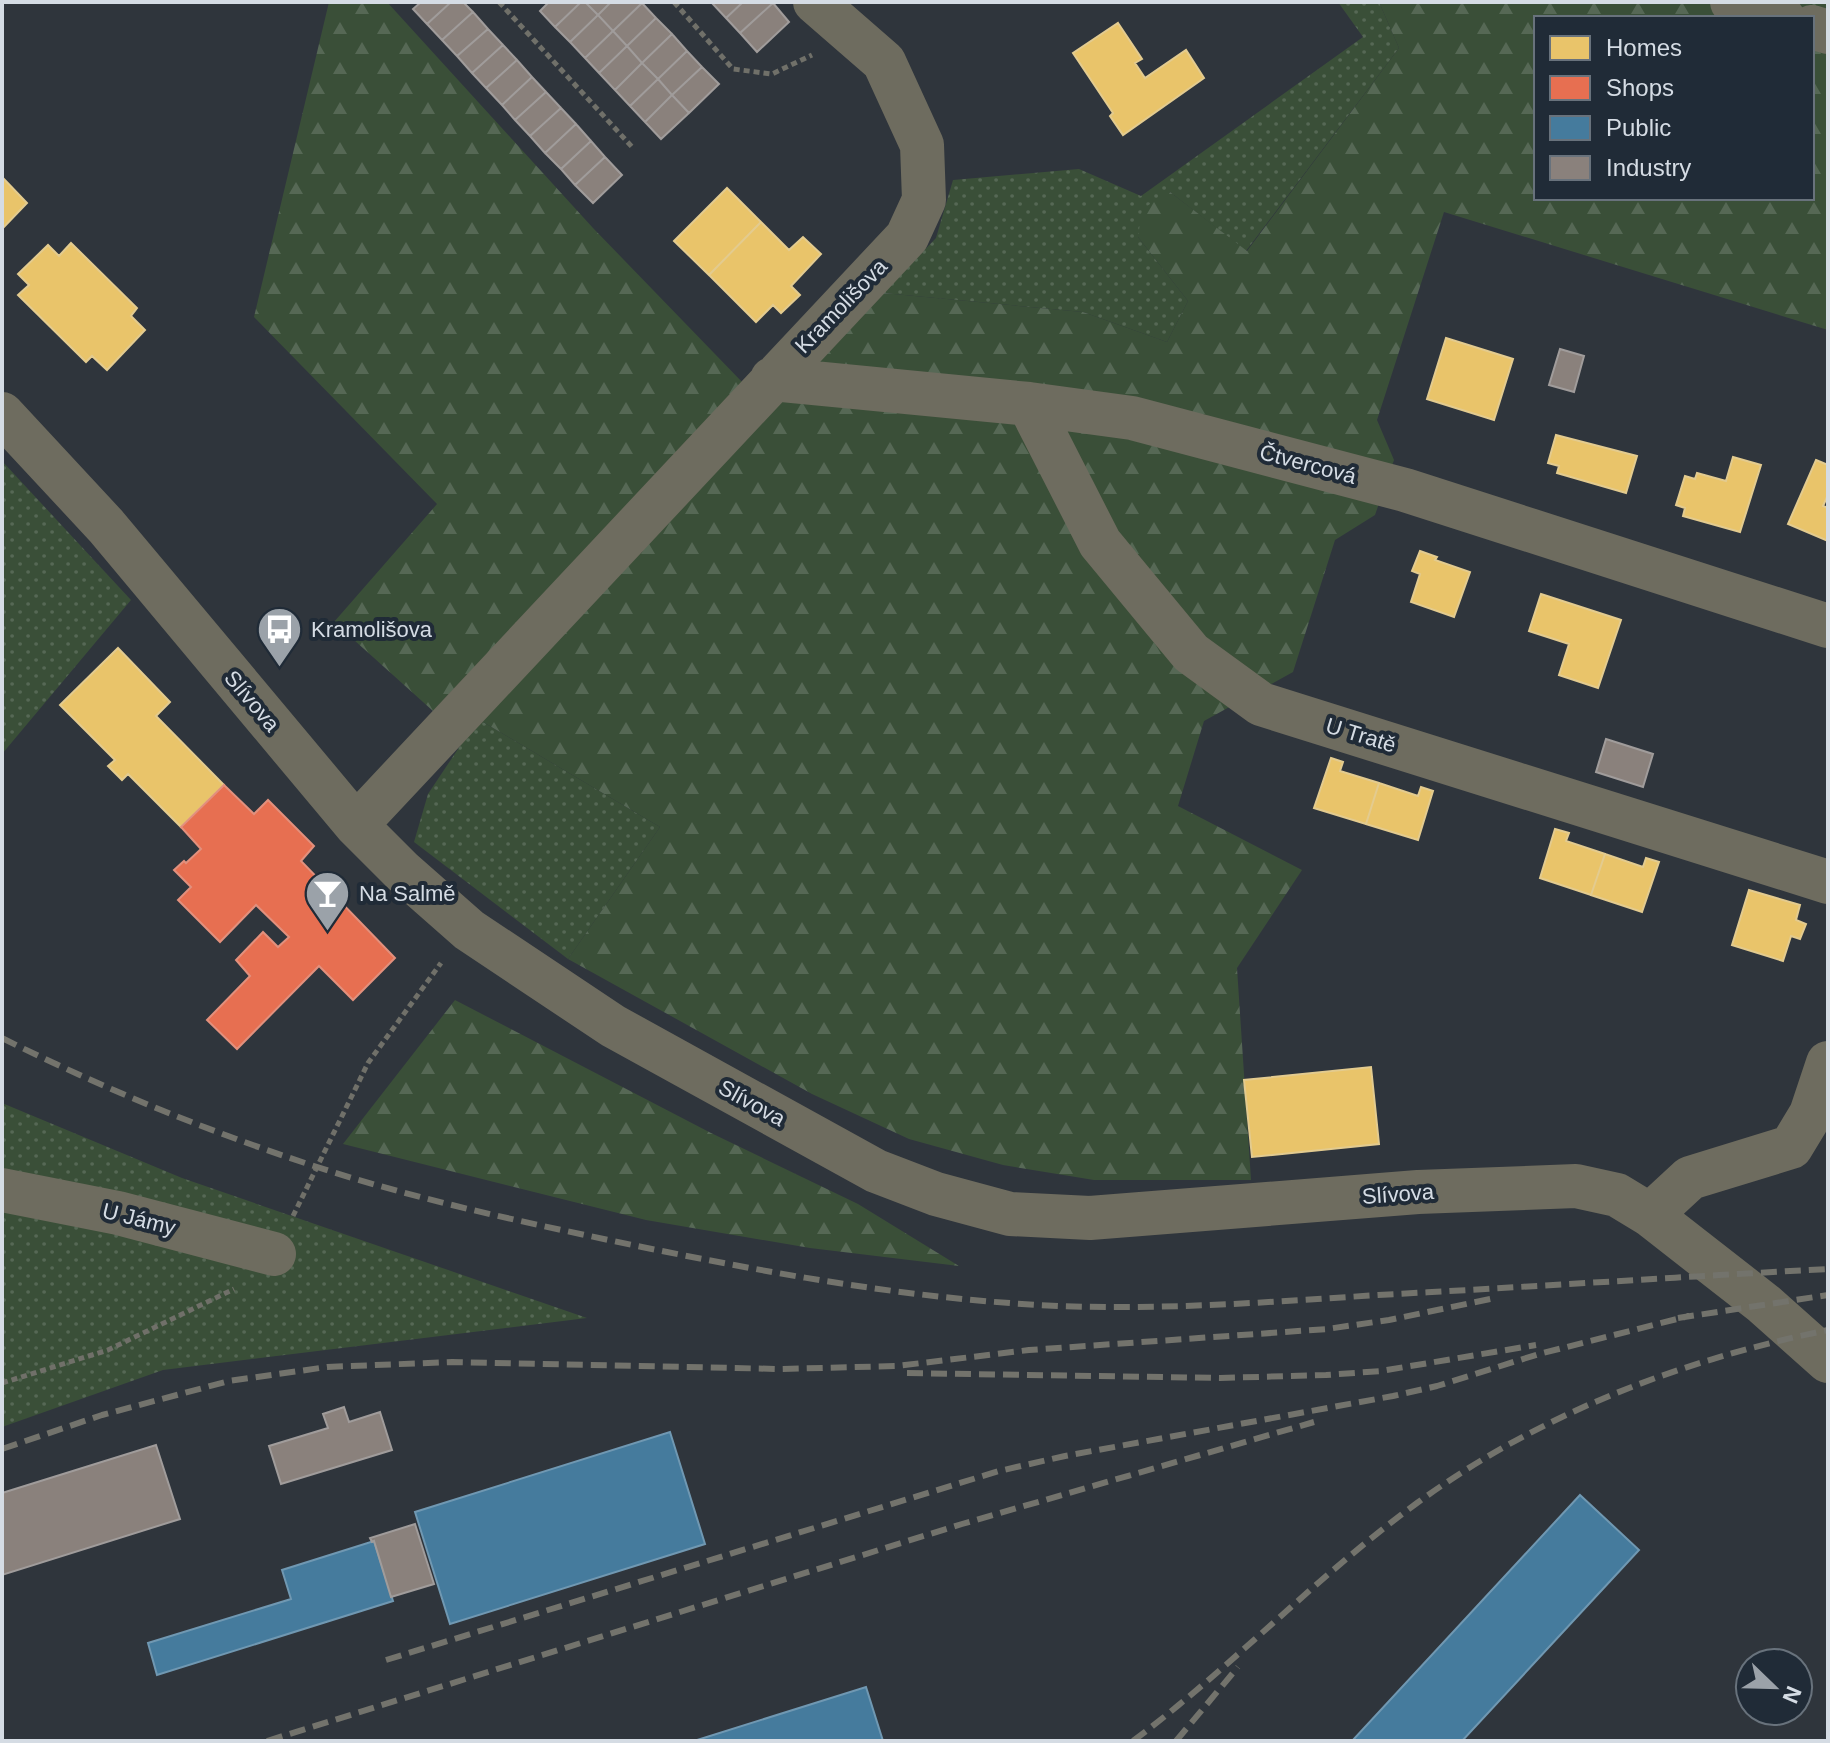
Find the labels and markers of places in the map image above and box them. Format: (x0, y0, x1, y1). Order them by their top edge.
bus stop icon: Kramolišova (256, 605, 304, 668)
place label: Kramolišova (311, 617, 433, 642)
bar icon: Na Salmě (304, 869, 352, 932)
place label: Na Salmě (359, 881, 456, 906)

